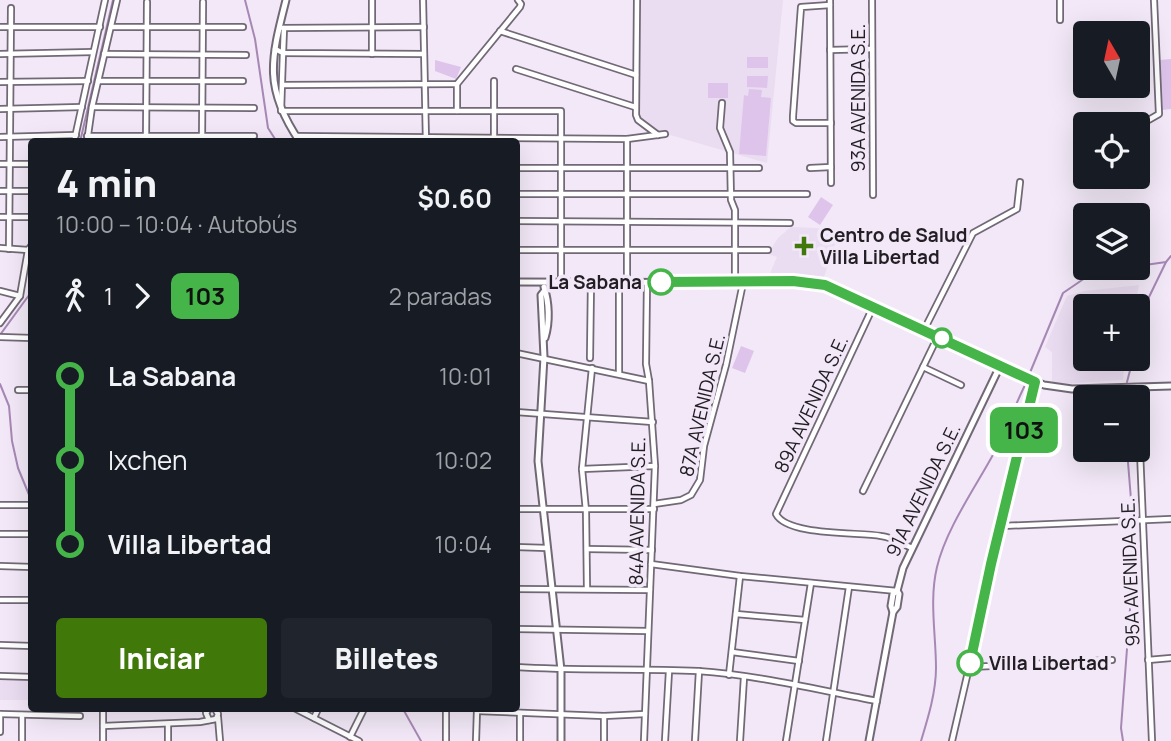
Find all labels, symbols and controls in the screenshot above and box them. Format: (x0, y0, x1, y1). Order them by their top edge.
north arrow (1073, 21, 1150, 98)
map controls (1073, 21, 1150, 462)
street label: 93A AVENIDA S.E. (845, 24, 871, 172)
button: locate (1073, 112, 1150, 189)
text: 4 min (56, 156, 157, 208)
text: $0.60 (417, 180, 492, 216)
button: layers (1073, 203, 1150, 280)
text: 10:00 – 10:04 · Autobús (56, 208, 297, 240)
place label: Centro de Salud Villa Libertad (820, 222, 968, 270)
marker: Centro de Salud Villa Libertad (794, 236, 814, 256)
place label: La Sabana (548, 269, 642, 295)
marker: La Sabana (648, 269, 674, 295)
icon: walk (56, 277, 94, 315)
icon: forward (123, 277, 161, 315)
text: 103 (185, 279, 225, 312)
text: 1 (104, 280, 113, 312)
text: 2 paradas (389, 280, 492, 312)
button: + (1073, 294, 1150, 371)
unlabelled marker (932, 328, 952, 348)
street label: 87A AVENIDA S.E. (673, 331, 731, 479)
street label: 89A AVENIDA S.E. (768, 331, 854, 477)
text: La Sabana (108, 358, 236, 394)
text: 10:01 (439, 360, 492, 392)
button: − (1073, 385, 1150, 462)
line badge: 103 (984, 407, 1064, 453)
text: 103 (1004, 413, 1044, 446)
street label: 91A AVENIDA S.E. (879, 419, 967, 561)
street label: 84A AVENIDA S.E. (623, 436, 651, 586)
text: Ixchen (108, 442, 187, 478)
text: 10:02 (435, 444, 492, 476)
street label: 95A AVENIDA S.E. (1114, 497, 1146, 647)
text: Villa Libertad (108, 526, 272, 562)
text: 10:04 (435, 528, 492, 560)
button: Iniciar (56, 618, 267, 698)
button: Billetes (281, 618, 492, 698)
marker: Villa Libertad (957, 650, 983, 676)
place label: Villa Libertad (989, 650, 1109, 676)

